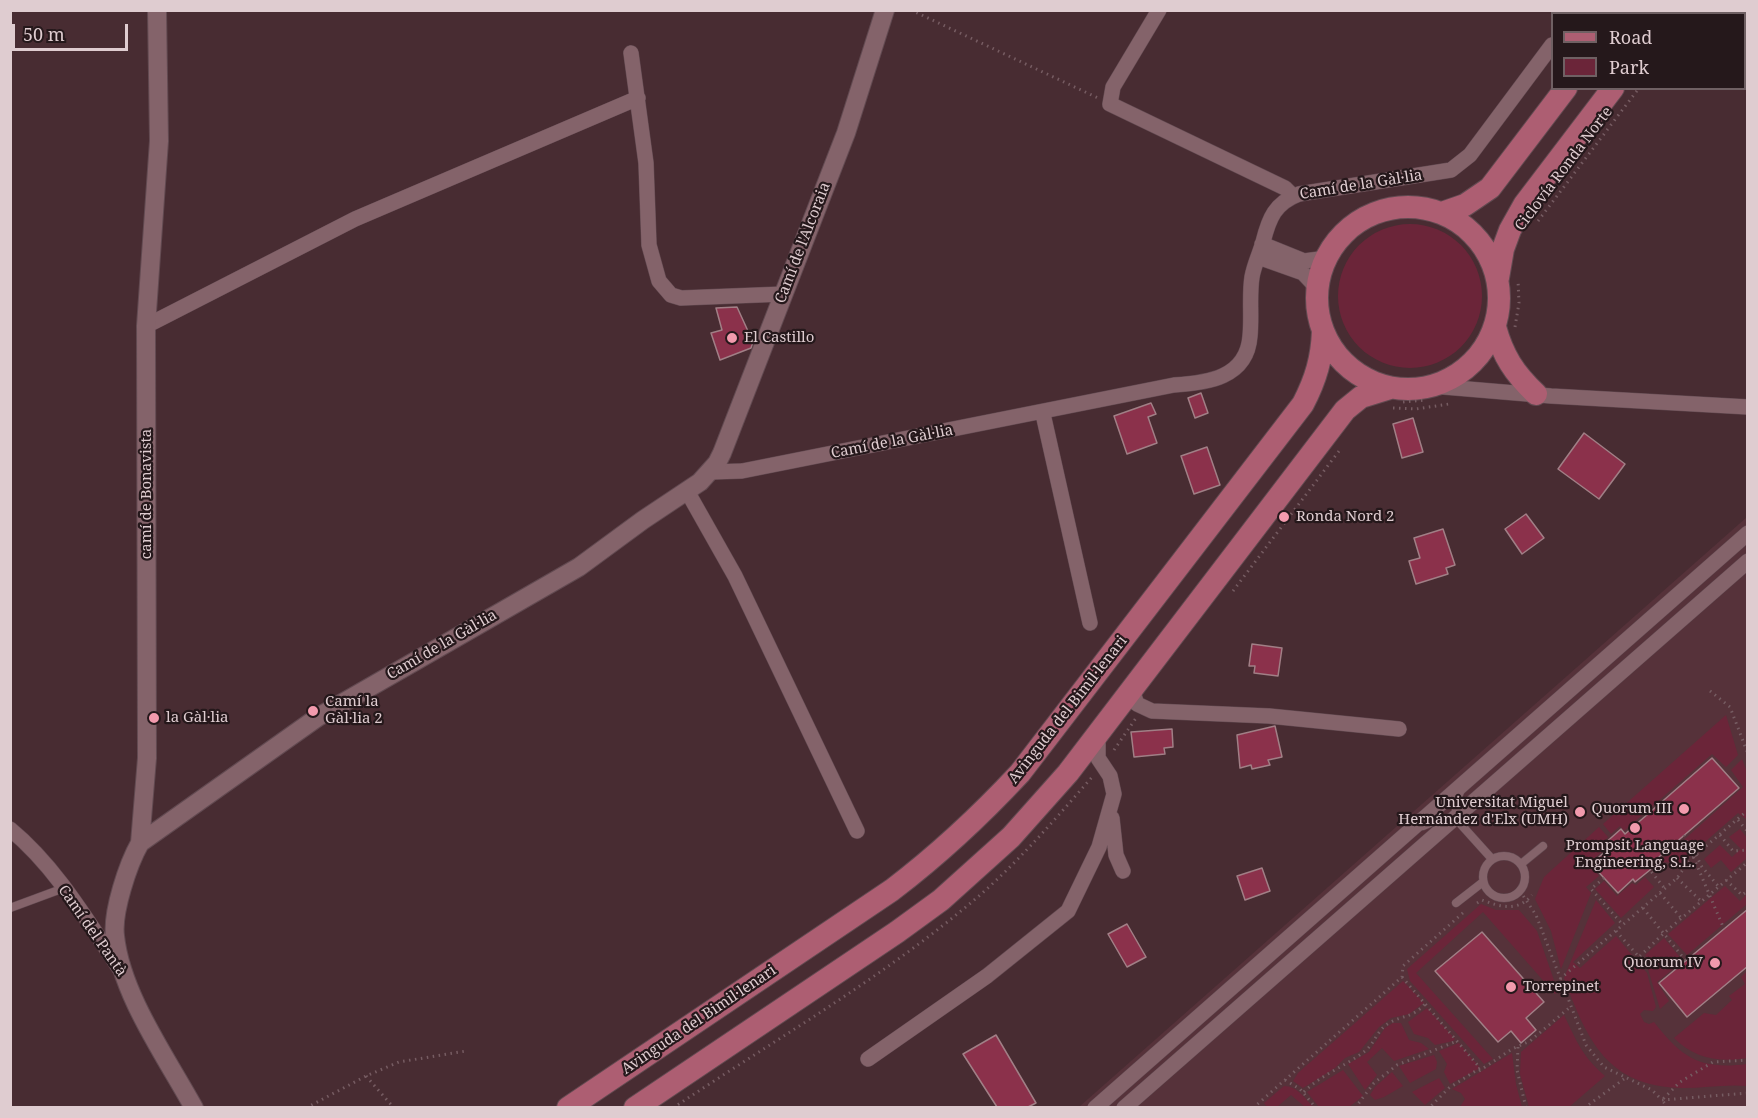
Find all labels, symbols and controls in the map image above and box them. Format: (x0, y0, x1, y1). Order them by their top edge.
scale bar (15, 12, 130, 50)
legend (1551, 12, 1746, 90)
text: 50 m (23, 22, 65, 46)
text: Road (1609, 25, 1652, 49)
text: Park (1609, 55, 1649, 79)
street label: Ciclovía Ronda Norte (1511, 103, 1617, 235)
street label: Camí de la Gàl·lia (1298, 166, 1424, 204)
street label: Camí de l'Alcoraia (772, 180, 834, 306)
place label: El Castillo (744, 329, 814, 347)
marker: El Castillo (725, 331, 739, 345)
street label: Camí de la Gàl·lia (829, 421, 955, 463)
street label: camí de Bonavista (138, 429, 156, 559)
place label: Ronda Nord 2 (1296, 508, 1394, 526)
marker: Ronda Nord 2 (1277, 510, 1291, 524)
street label: Camí de la Gàl·lia (384, 606, 500, 684)
street label: Avinguda del Bimil·lenari (1005, 633, 1131, 787)
place label: Camí la Gàl·lia 2 (325, 693, 383, 728)
marker: Camí la Gàl·lia 2 (306, 704, 320, 718)
place label: la Gàl·lia (166, 709, 228, 727)
marker: la Gàl·lia (147, 711, 161, 725)
place label: Universitat Miguel Hernández d'Elx (UMH) (1398, 794, 1568, 829)
place label: Quorum III (1592, 800, 1672, 818)
marker: Quorum III (1677, 802, 1691, 816)
marker: Universitat Miguel Hernández d'Elx (UMH) (1573, 805, 1587, 819)
marker: Prompsit Language Engineering, S.L. (1628, 821, 1642, 835)
place label: Prompsit Language Engineering, S.L. (1566, 837, 1704, 872)
street label: Camí del Pantà (54, 882, 130, 980)
place label: Quorum IV (1623, 954, 1703, 972)
marker: Quorum IV (1708, 956, 1722, 970)
street label: Avinguda del Bimil·lenari (618, 962, 780, 1078)
place label: Torrepinet (1523, 978, 1599, 996)
marker: Torrepinet (1504, 980, 1518, 994)

